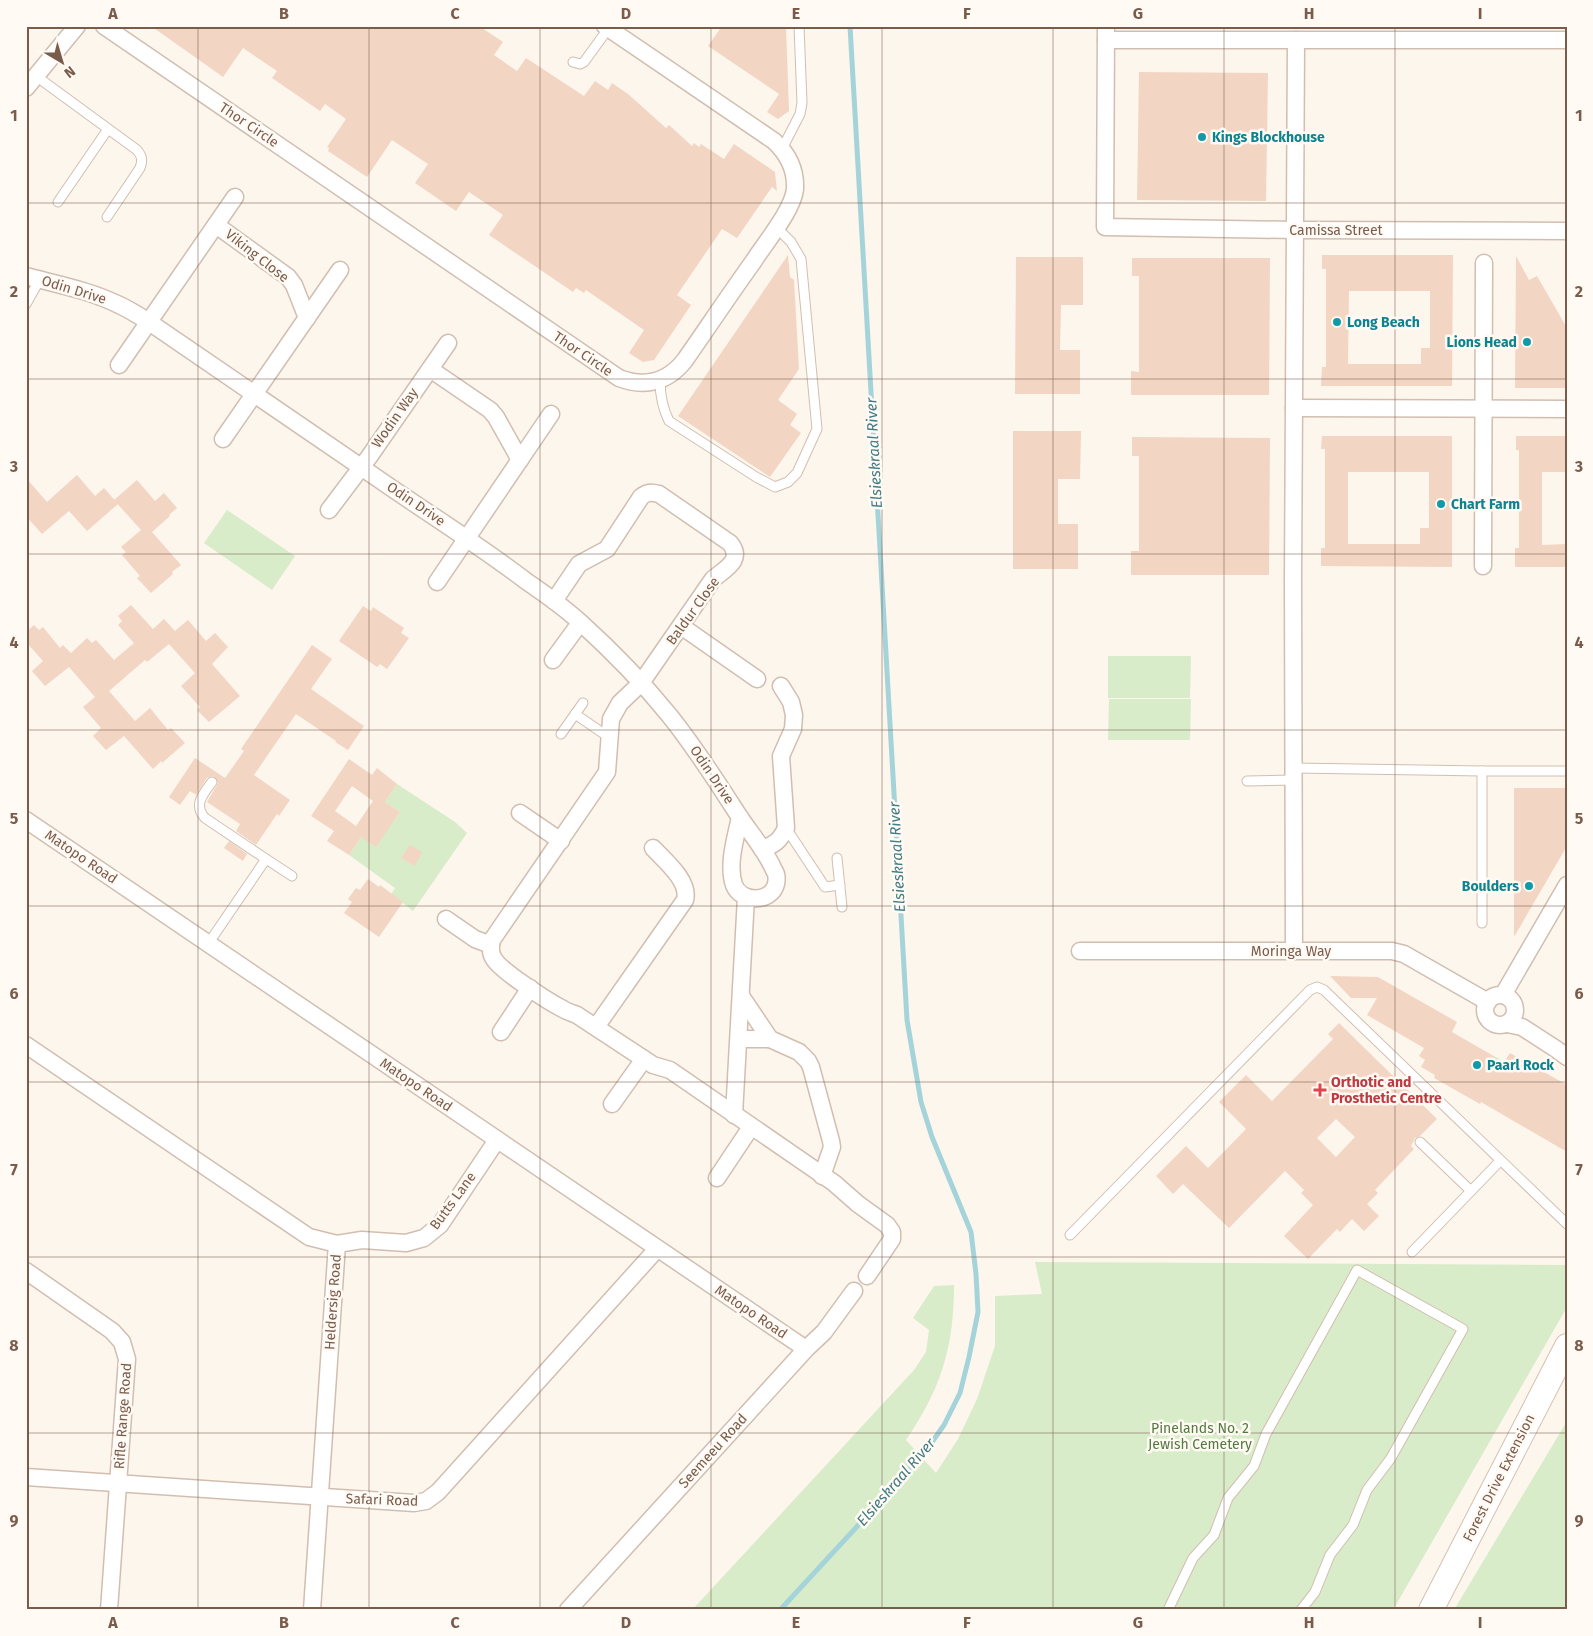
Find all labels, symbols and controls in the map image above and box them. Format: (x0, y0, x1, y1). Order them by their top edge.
text: A (107, 4, 118, 23)
text: B (279, 4, 289, 23)
text: C (450, 4, 460, 23)
text: D (621, 4, 631, 23)
text: E (792, 4, 800, 23)
text: F (963, 4, 971, 23)
text: G (1133, 4, 1143, 23)
text: H (1304, 4, 1314, 23)
text: I (1478, 4, 1482, 23)
north arrow (38, 38, 88, 88)
text: N (61, 62, 79, 81)
street label: Thor Circle (216, 99, 282, 151)
text: 1 (10, 106, 18, 125)
text: 1 (1575, 106, 1583, 125)
place label: Kings Blockhouse (1212, 129, 1325, 146)
marker: Kings Blockhouse (1196, 131, 1208, 143)
street label: Camissa Street (1289, 222, 1384, 239)
street label: Viking Close (222, 226, 292, 286)
street label: Odin Drive (40, 272, 108, 308)
text: 2 (10, 282, 18, 301)
text: 2 (1575, 282, 1583, 301)
place label: Long Beach (1347, 314, 1420, 331)
marker: Long Beach (1331, 316, 1343, 328)
street label: Thor Circle (550, 328, 616, 380)
place label: Lions Head (1447, 334, 1517, 351)
marker: Lions Head (1521, 336, 1533, 348)
street label: Wodin Way (368, 385, 422, 451)
water label: Elsieskraal River (862, 396, 886, 509)
text: 3 (9, 457, 18, 476)
text: 3 (1574, 457, 1583, 476)
street label: Odin Drive (384, 478, 448, 530)
place label: Chart Farm (1451, 496, 1520, 513)
marker: Chart Farm (1435, 498, 1447, 510)
street label: Baldur Close (663, 574, 723, 648)
text: 4 (9, 633, 19, 652)
text: 4 (1574, 633, 1584, 652)
street label: Odin Drive (686, 743, 738, 807)
water label: Elsieskraal River (885, 800, 909, 913)
text: 5 (10, 809, 19, 828)
text: 5 (1575, 809, 1584, 828)
street label: Matopo Road (41, 826, 121, 888)
place label: Boulders (1462, 878, 1519, 895)
marker: Boulders (1523, 880, 1535, 892)
street label: Moringa Way (1251, 943, 1331, 960)
text: 6 (9, 984, 19, 1003)
text: 6 (1574, 984, 1584, 1003)
street label: Matopo Road (376, 1054, 456, 1116)
place label: Paarl Rock (1487, 1057, 1554, 1074)
marker: Paarl Rock (1471, 1059, 1483, 1071)
place label: Orthotic and Prosthetic Centre (1331, 1074, 1442, 1107)
marker: Orthotic and Prosthetic Centre (1313, 1083, 1327, 1097)
text: 7 (10, 1160, 18, 1179)
text: 7 (1575, 1160, 1583, 1179)
street label: Butts Lane (426, 1169, 480, 1233)
street label: Heldersig Road (321, 1253, 345, 1351)
street label: Matopo Road (711, 1281, 791, 1343)
text: 8 (9, 1336, 19, 1355)
text: 8 (1574, 1336, 1584, 1355)
street label: Rifle Range Road (111, 1362, 135, 1470)
street label: Seemeeu Road (675, 1410, 751, 1492)
street label: Forest Drive Extension (1459, 1411, 1539, 1545)
park label: Pinelands No. 2 Jewish Cemetery (1148, 1420, 1252, 1453)
water label: Elsieskraal River (853, 1433, 940, 1530)
street label: Safari Road (345, 1490, 419, 1510)
text: 9 (10, 1511, 19, 1530)
text: 9 (1575, 1511, 1584, 1530)
text: A (107, 1613, 118, 1632)
text: B (279, 1613, 289, 1632)
text: C (450, 1613, 460, 1632)
text: D (621, 1613, 631, 1632)
text: E (792, 1613, 800, 1632)
text: F (963, 1613, 971, 1632)
text: G (1133, 1613, 1143, 1632)
text: H (1304, 1613, 1314, 1632)
text: I (1478, 1613, 1482, 1632)

